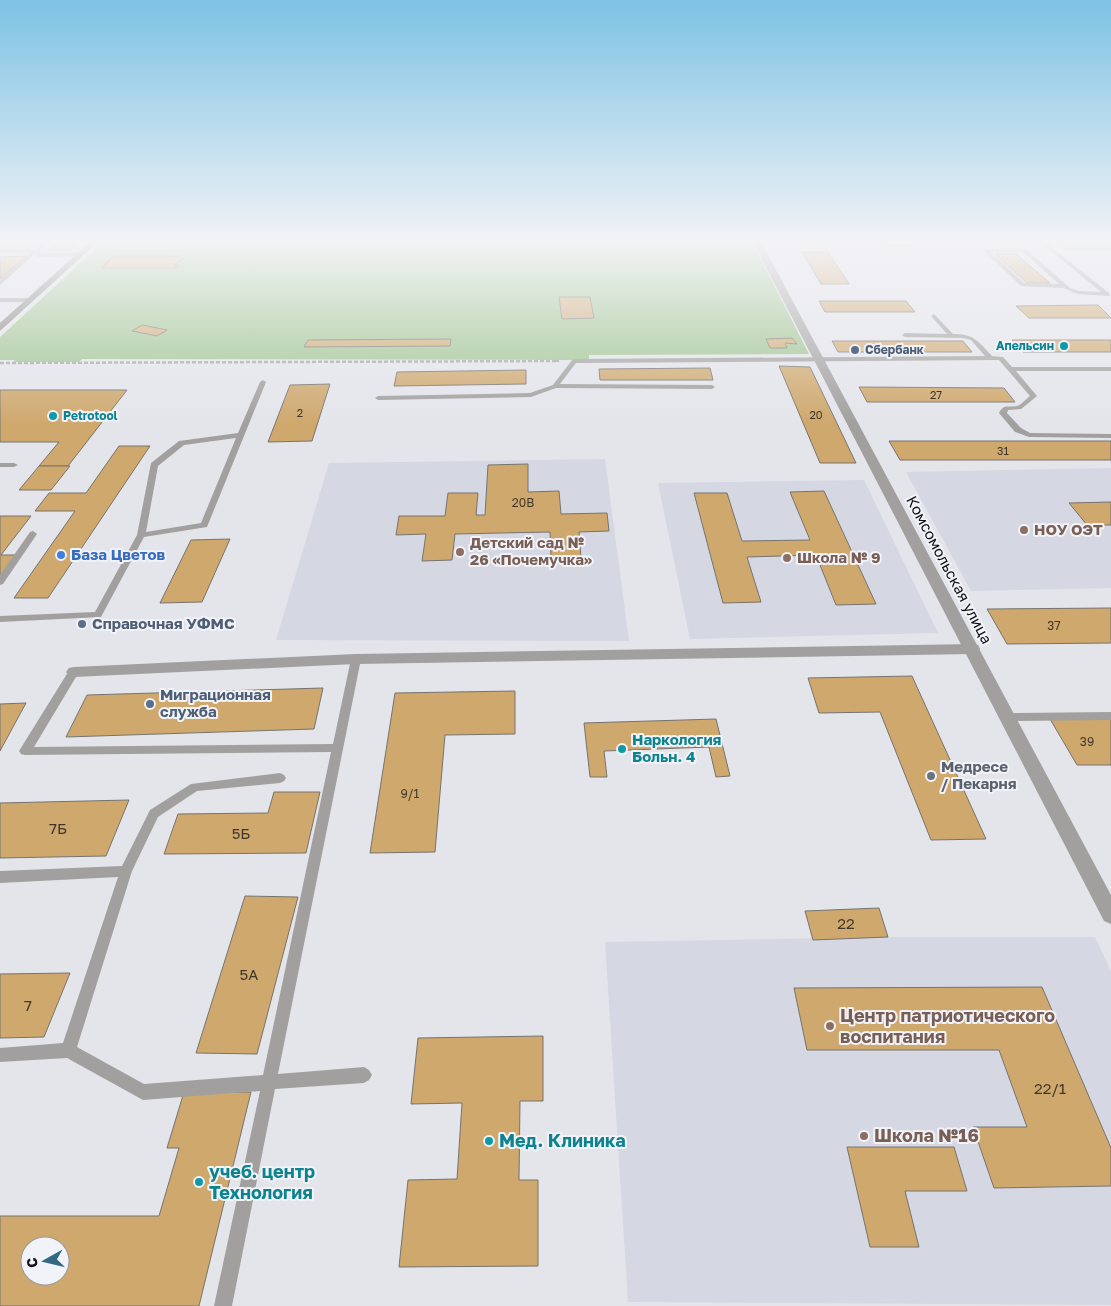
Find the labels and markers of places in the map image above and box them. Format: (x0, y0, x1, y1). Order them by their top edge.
place label: Апельсин (996, 338, 1054, 353)
marker: Апельсин (1058, 340, 1070, 352)
place label: Сбербанк (865, 342, 924, 357)
marker: Сбербанк (849, 344, 861, 356)
place label: Petrotool (63, 408, 118, 423)
marker: Petrotool (47, 410, 59, 422)
place label: НОУ ОЭТ (1034, 520, 1103, 538)
marker: НОУ ОЭТ (1018, 524, 1030, 536)
place label: Детский сад № 26 «Почемучка» (470, 533, 592, 568)
place label: База Цветов (71, 545, 165, 563)
marker: Детский сад № 26 «Почемучка» (454, 546, 466, 558)
place label: Школа № 9 (797, 548, 881, 566)
marker: База Цветов (55, 549, 67, 561)
marker: Школа № 9 (781, 552, 793, 564)
place label: Справочная УФМС (92, 614, 235, 632)
marker: Справочная УФМС (76, 618, 88, 630)
place label: Миграционная служба (160, 685, 271, 720)
marker: Миграционная служба (144, 698, 156, 710)
place label: Наркология Больн. 4 (632, 730, 722, 765)
marker: Наркология Больн. 4 (616, 743, 628, 755)
place label: Медресе / Пекарня (941, 757, 1017, 792)
marker: Медресе / Пекарня (925, 770, 937, 782)
place label: Центр патриотического воспитания (840, 1004, 1055, 1047)
marker: Центр патриотического воспитания (824, 1020, 836, 1032)
place label: Школа №16 (874, 1124, 979, 1146)
place label: Мед. Клиника (499, 1129, 626, 1151)
marker: Школа №16 (858, 1130, 870, 1142)
marker: Мед. Клиника (483, 1135, 495, 1147)
place label: учеб. центр Технология (209, 1160, 315, 1203)
marker: учеб. центр Технология (193, 1176, 205, 1188)

